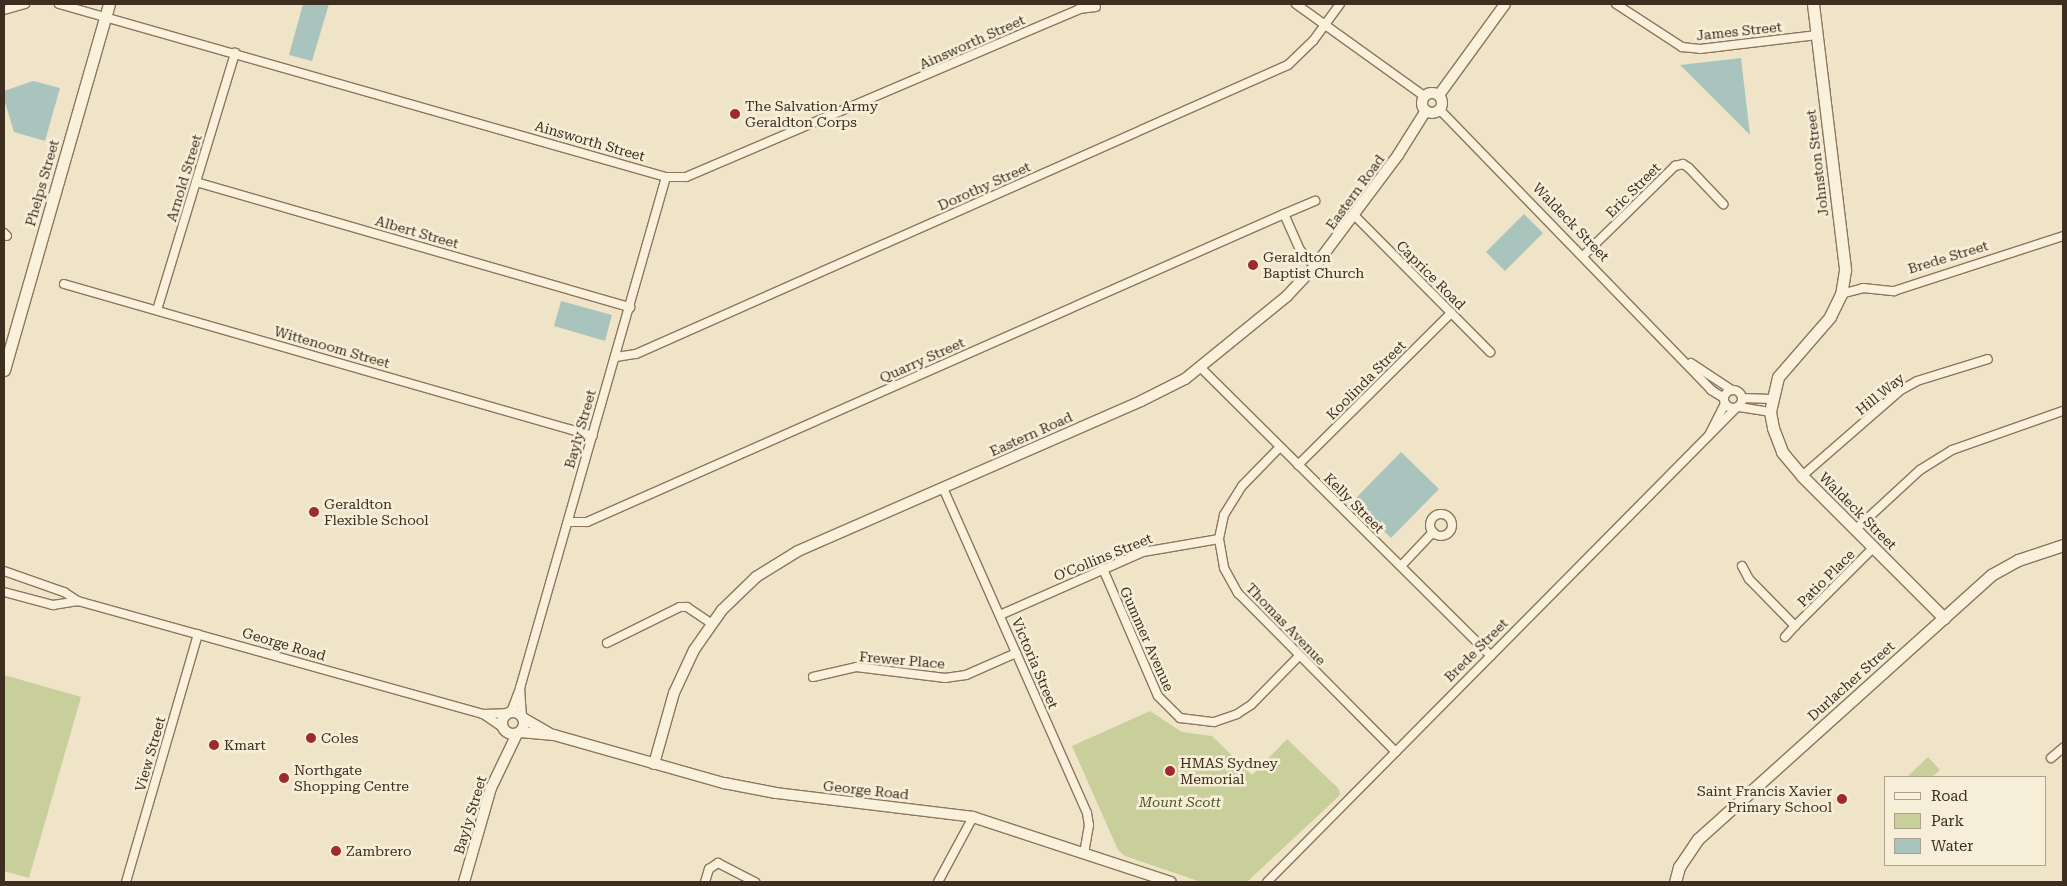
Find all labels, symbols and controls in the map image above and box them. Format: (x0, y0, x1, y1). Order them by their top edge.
street label: Ainsworth Street (917, 11, 1027, 73)
street label: James Street (1695, 18, 1783, 44)
place label: The Salvation Army Geraldton Corps (745, 98, 878, 130)
marker: The Salvation Army Geraldton Corps (729, 108, 741, 120)
street label: Johnston Street (1802, 109, 1832, 217)
street label: Ainsworth Street (533, 117, 647, 165)
street label: Arnold Street (163, 132, 205, 224)
street label: Phelps Street (22, 138, 62, 228)
street label: Eastern Road (1322, 151, 1388, 233)
street label: Dorothy Street (935, 158, 1033, 214)
street label: Eric Street (1602, 159, 1664, 221)
street label: Waldeck Street (1529, 179, 1613, 265)
street label: Albert Street (373, 212, 461, 252)
street label: Caprice Road (1393, 237, 1469, 313)
street label: Brede Street (1906, 237, 1990, 277)
place label: Geraldton Baptist Church (1263, 249, 1364, 282)
marker: Geraldton Baptist Church (1247, 259, 1259, 271)
street label: Wittenoom Street (272, 322, 392, 372)
street label: Quarry Street (877, 334, 967, 386)
street label: Koolinda Street (1323, 337, 1409, 423)
street label: Hill Way (1852, 369, 1908, 419)
street label: Bayly Street (561, 388, 599, 470)
street label: Eastern Road (987, 408, 1075, 460)
street label: Kelly Street (1320, 469, 1388, 537)
street label: Waldeck Street (1816, 469, 1900, 553)
place label: Geraldton Flexible School (324, 496, 429, 528)
marker: Geraldton Flexible School (308, 506, 320, 518)
street label: O'Collins Street (1051, 530, 1155, 584)
street label: Patio Place (1794, 546, 1858, 610)
street label: Thomas Avenue (1243, 579, 1329, 669)
street label: Gummer Avenue (1116, 584, 1178, 694)
street label: Victoria Street (1008, 615, 1062, 711)
street label: Brede Street (1441, 615, 1511, 685)
street label: George Road (240, 624, 328, 664)
street label: Durlacher Street (1804, 638, 1898, 724)
street label: Frewer Place (858, 648, 946, 672)
street label: View Street (131, 715, 169, 793)
place label: Coles (321, 730, 358, 746)
marker: Coles (305, 732, 317, 744)
place label: Kmart (224, 737, 266, 753)
marker: Kmart (208, 739, 220, 751)
place label: HMAS Sydney Memorial (1180, 755, 1278, 788)
place label: Northgate Shopping Centre (294, 762, 409, 794)
marker: HMAS Sydney Memorial (1164, 765, 1176, 777)
marker: Northgate Shopping Centre (278, 772, 290, 784)
street label: Bayly Street (450, 774, 490, 856)
legend (1884, 776, 2047, 866)
street label: George Road (822, 777, 910, 803)
place label: Saint Francis Xavier Primary School (1697, 783, 1832, 816)
text: Road (1931, 787, 1968, 805)
marker: Saint Francis Xavier Primary School (1836, 793, 1848, 805)
park label: Mount Scott (1139, 794, 1221, 810)
text: Park (1931, 812, 1964, 830)
text: Water (1931, 837, 1973, 855)
place label: Zambrero (346, 843, 412, 859)
marker: Zambrero (330, 845, 342, 857)

